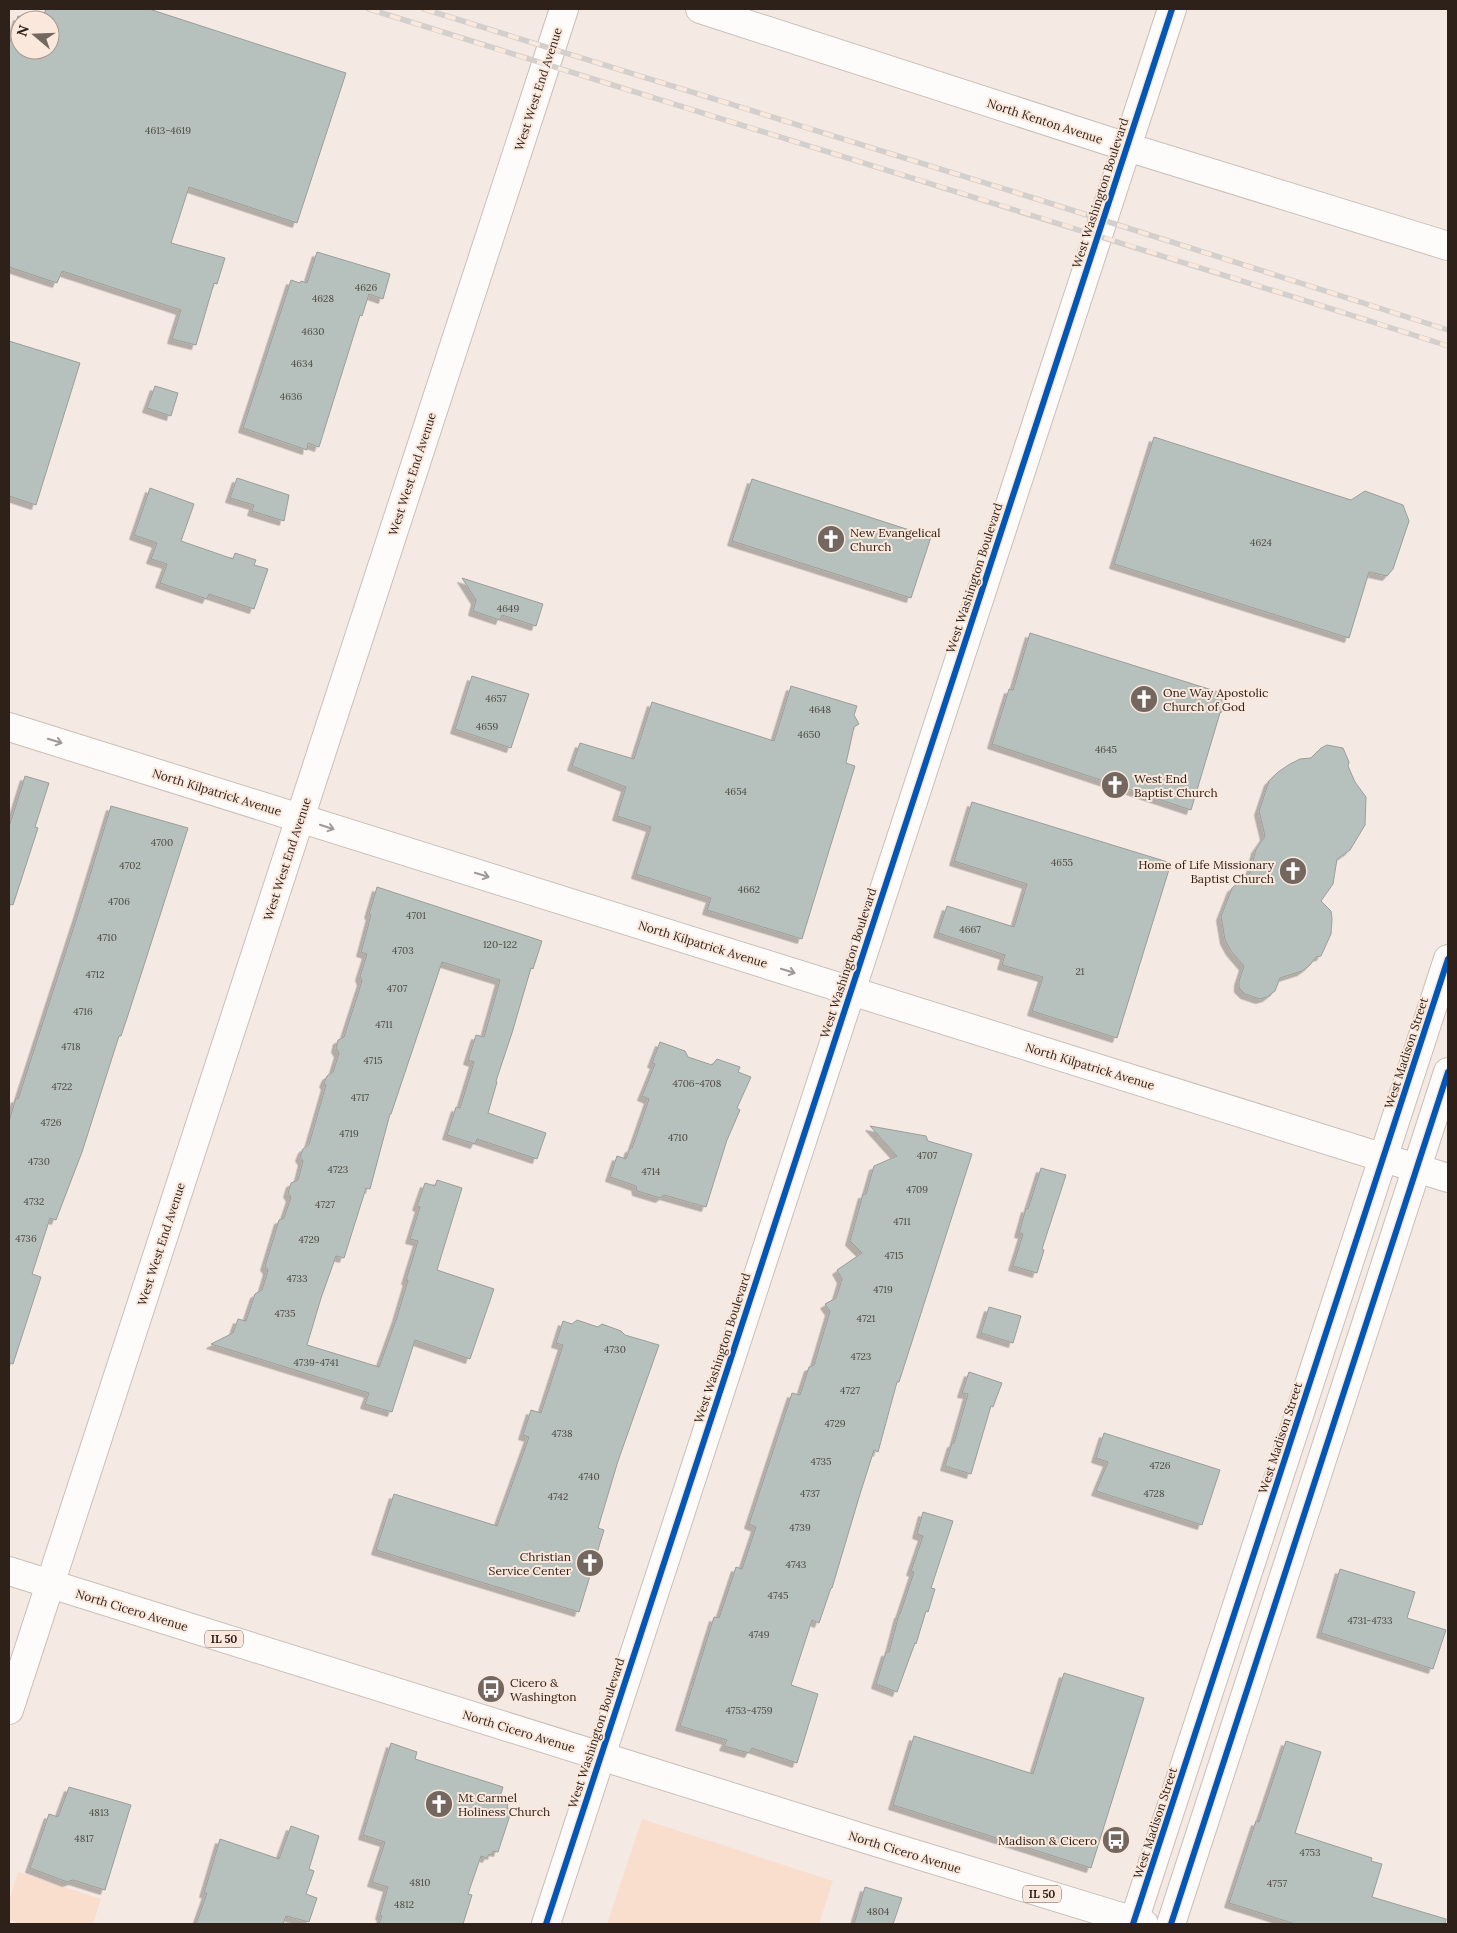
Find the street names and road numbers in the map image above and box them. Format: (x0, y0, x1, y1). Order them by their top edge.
street label: West West End Avenue (511, 25, 565, 152)
street label: North Kenton Avenue (985, 95, 1105, 147)
street label: West Washington Boulevard (1069, 116, 1131, 270)
street label: West West End Avenue (385, 410, 439, 537)
street label: West Washington Boulevard (943, 501, 1005, 655)
street label: North Kilpatrick Avenue (151, 765, 284, 819)
street label: West West End Avenue (260, 795, 314, 922)
street label: West Washington Boulevard (817, 886, 879, 1040)
street label: North Kilpatrick Avenue (637, 917, 770, 971)
street label: West Madison Street (1381, 995, 1431, 1111)
street label: North Kilpatrick Avenue (1024, 1039, 1157, 1093)
street label: West West End Avenue (134, 1180, 188, 1307)
street label: West Washington Boulevard (691, 1271, 753, 1425)
street label: West Madison Street (1255, 1380, 1305, 1496)
street label: North Cicero Avenue (74, 1586, 191, 1634)
road number: IL 50 (205, 1630, 243, 1648)
street label: West Washington Boulevard (565, 1656, 627, 1810)
street label: North Cicero Avenue (461, 1707, 578, 1755)
street label: West Madison Street (1130, 1765, 1180, 1881)
street label: North Cicero Avenue (847, 1828, 964, 1876)
road number: IL 50 (1023, 1886, 1061, 1902)

